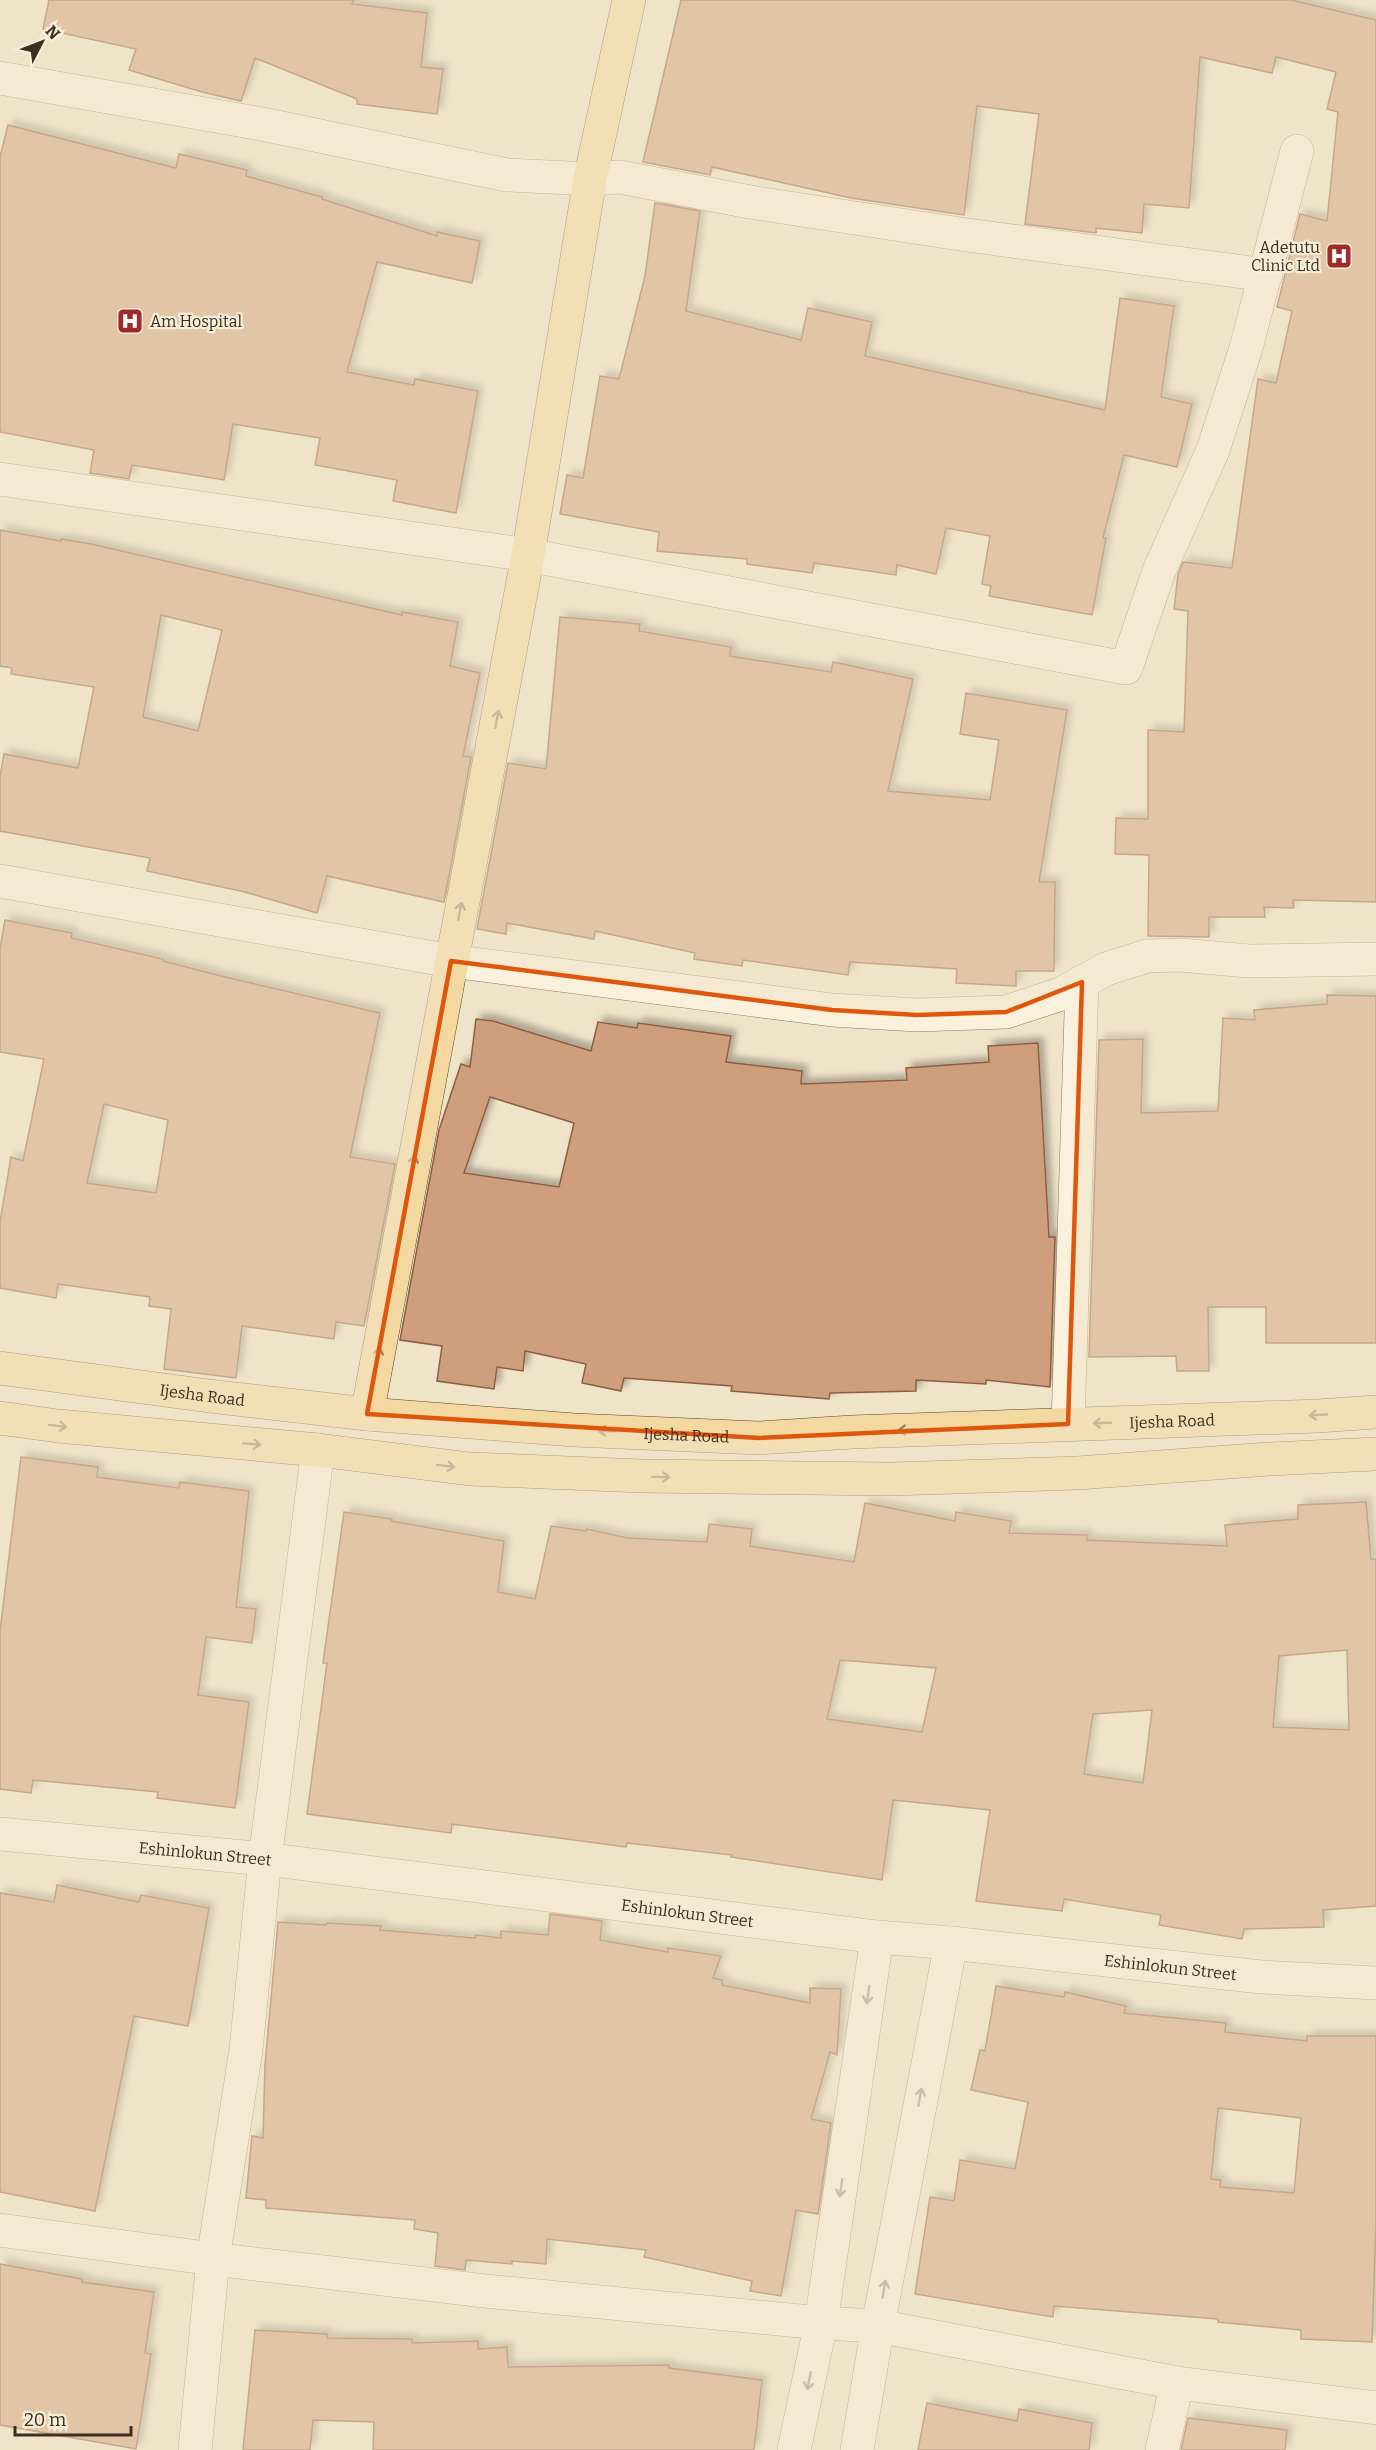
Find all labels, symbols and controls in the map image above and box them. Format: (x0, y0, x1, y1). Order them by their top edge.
north arrow (12, 12, 72, 72)
text: N (42, 21, 64, 43)
place label: Adetutu Clinic Ltd (1251, 238, 1321, 275)
hospital icon: Adetutu Clinic Ltd (1324, 241, 1354, 271)
hospital icon: Am Hospital (115, 306, 145, 336)
place label: Am Hospital (150, 312, 242, 331)
one-way arrow (492, 710, 503, 729)
one-way arrow (455, 901, 466, 921)
one-way arrow (408, 1155, 419, 1175)
one-way arrow (373, 1347, 384, 1366)
street label: Ijesha Road (158, 1380, 246, 1410)
street label: Ijesha Road (1129, 1410, 1216, 1432)
one-way arrow (1308, 1410, 1328, 1421)
one-way arrow (1092, 1417, 1112, 1429)
one-way arrow (48, 1420, 67, 1431)
street label: Ijesha Road (643, 1424, 730, 1446)
one-way arrow (897, 1424, 917, 1436)
one-way arrow (598, 1426, 618, 1437)
one-way arrow (242, 1439, 262, 1450)
one-way arrow (435, 1461, 455, 1472)
one-way arrow (651, 1471, 671, 1483)
street label: Eshinlokun Street (138, 1838, 273, 1869)
street label: Eshinlokun Street (620, 1895, 755, 1931)
street label: Eshinlokun Street (1103, 1950, 1238, 1984)
one-way arrow (863, 1985, 874, 2005)
one-way arrow (915, 2088, 926, 2107)
one-way arrow (835, 2178, 846, 2198)
one-way arrow (879, 2279, 890, 2299)
one-way arrow (803, 2370, 814, 2390)
scale bar (15, 2399, 130, 2437)
text: 20 m (24, 2409, 66, 2431)

